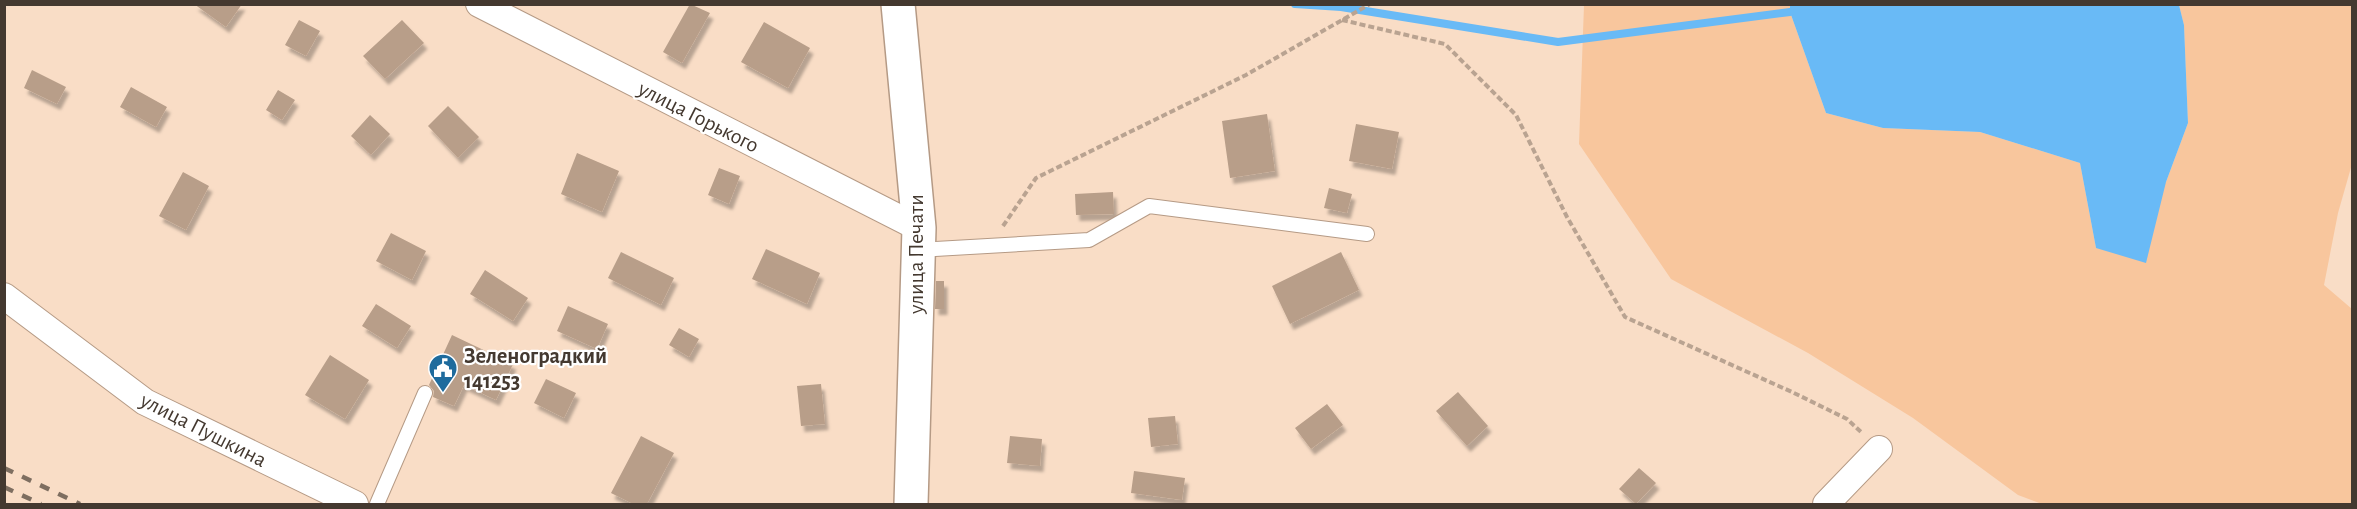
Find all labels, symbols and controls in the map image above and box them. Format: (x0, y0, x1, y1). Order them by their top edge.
street label: улица Горького (634, 77, 762, 157)
street label: улица Печати (905, 194, 927, 315)
place label: Зеленоградкий 141253 (464, 345, 607, 392)
public building icon: Зеленоградкий 141253 (427, 352, 459, 394)
street label: улица Пушкина (136, 388, 270, 471)

